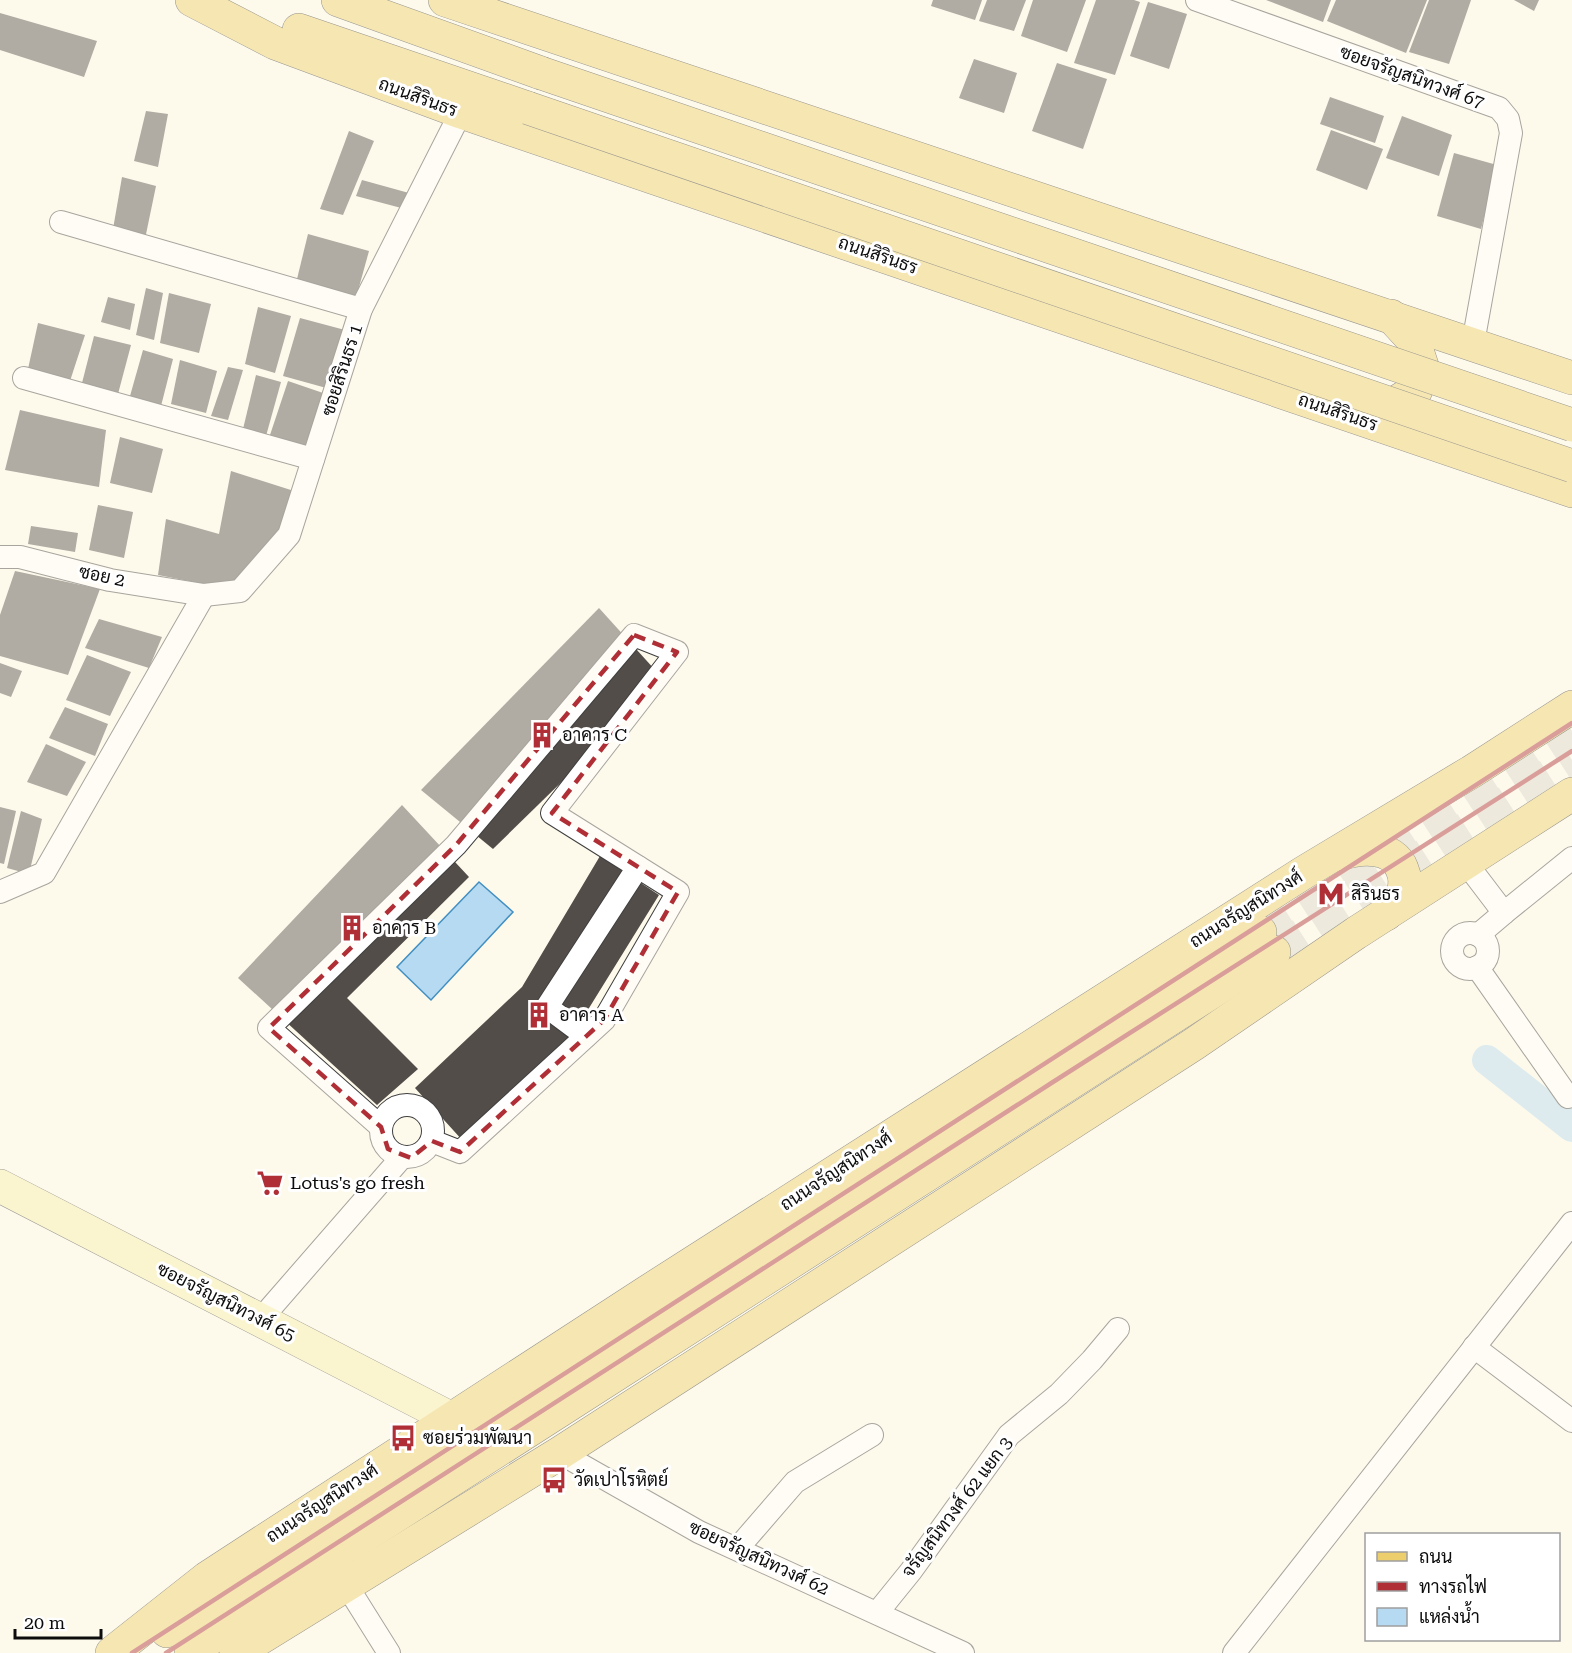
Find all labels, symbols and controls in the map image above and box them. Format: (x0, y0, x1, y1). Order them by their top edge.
street label: ซอยจรัญสนิทวงศ์ 67 (1337, 39, 1488, 113)
street label: ถนนสิรินธร (376, 73, 461, 121)
street label: ถนนสิรินธร (836, 231, 921, 278)
street label: ซอยสิรินธร 1 (317, 321, 366, 419)
street label: ถนนสิรินธร (1296, 388, 1381, 435)
street label: ซอย 2 (77, 560, 127, 591)
building icon: อาคาร C (527, 720, 557, 750)
place label: อาคาร C (562, 724, 627, 745)
street label: ถนนจรัญสนิทวงศ์ (1184, 864, 1307, 953)
metro station icon: สิรินธร (1316, 879, 1346, 909)
place label: สิรินธร (1351, 883, 1400, 904)
building icon: อาคาร B (337, 913, 367, 943)
place label: อาคาร B (372, 917, 436, 938)
building icon: อาคาร A (524, 1000, 554, 1030)
place label: อาคาร A (559, 1004, 624, 1025)
street label: ถนนจรัญสนิทวงศ์ (775, 1125, 896, 1215)
supermarket icon: Lotus's go fresh (255, 1168, 285, 1198)
place label: Lotus's go fresh (290, 1172, 425, 1193)
street label: ซอยจรัญสนิทวงศ์ 65 (153, 1256, 300, 1346)
bus stop icon: ซอยร่วมพัฒนา (388, 1423, 418, 1453)
place label: ซอยร่วมพัฒนา (423, 1426, 532, 1448)
street label: จรัญสนิทวงศ์ 62 แยก 3 (895, 1431, 1017, 1582)
street label: ถนนจรัญสนิทวงศ์ (261, 1457, 382, 1547)
bus stop icon: วัดเปาโรหิตย์ (539, 1465, 569, 1495)
place label: วัดเปาโรหิตย์ (574, 1467, 668, 1490)
street label: ซอยจรัญสนิทวงศ์ 62 (685, 1514, 834, 1600)
legend (1365, 1533, 1560, 1641)
text: ถนน (1419, 1546, 1452, 1567)
text: ทางรถไฟ (1419, 1574, 1487, 1597)
text: แหล่งน้ำ (1419, 1601, 1480, 1627)
scale bar (15, 1602, 100, 1640)
text: 20 m (24, 1612, 65, 1633)

